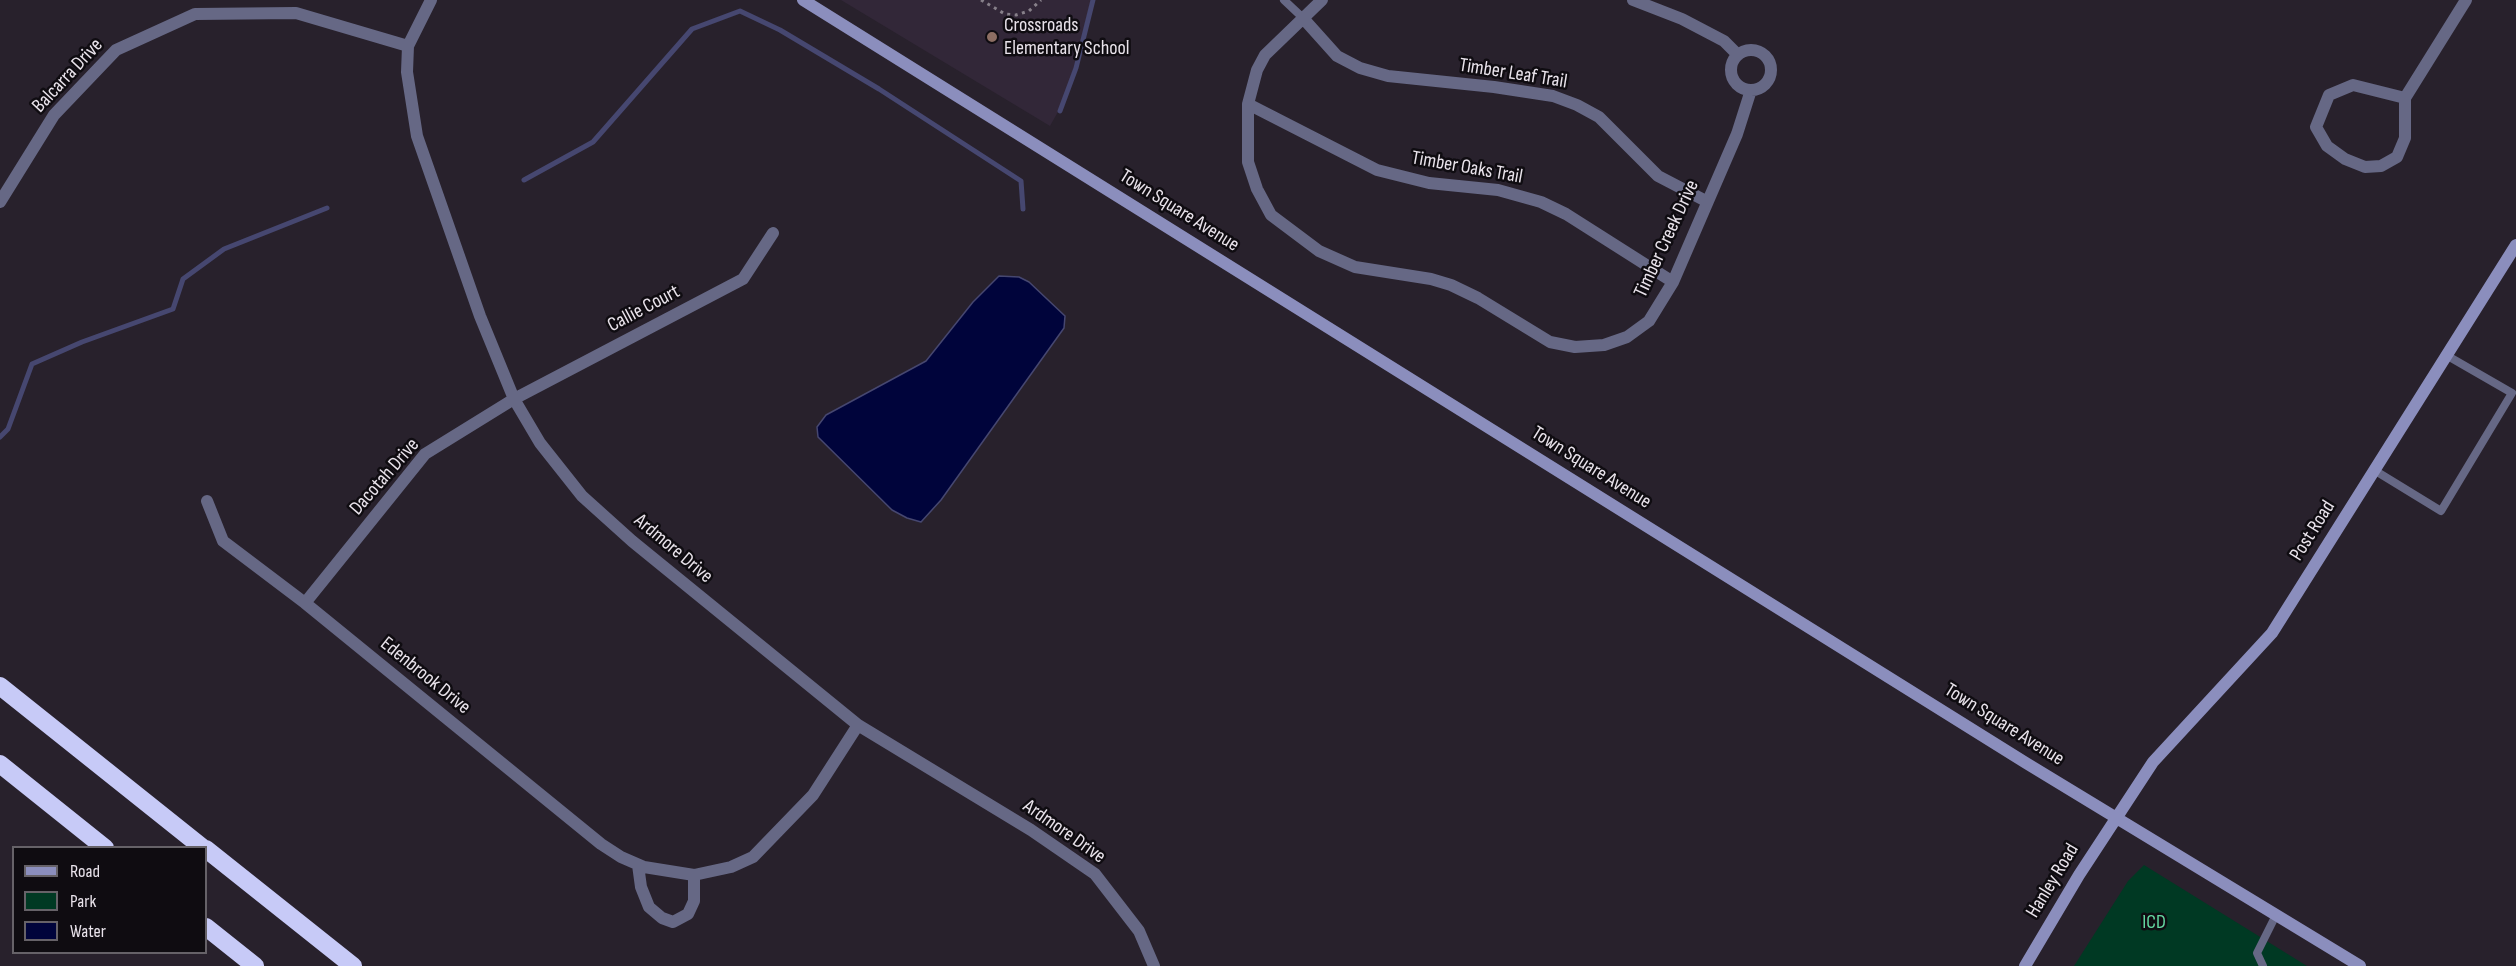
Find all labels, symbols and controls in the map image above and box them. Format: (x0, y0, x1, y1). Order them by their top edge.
place label: Crossroads Elementary School (1004, 14, 1130, 61)
marker: Crossroads Elementary School (985, 30, 999, 44)
street label: Balcarra Drive (28, 34, 108, 118)
street label: Timber Leaf Trail (1457, 54, 1569, 94)
street label: Timber Oaks Trail (1410, 146, 1524, 190)
street label: Town Square Avenue (1115, 165, 1243, 257)
street label: Timber Creek Drive (1629, 176, 1705, 302)
street label: Callie Court (604, 280, 684, 338)
street label: Town Square Avenue (1527, 422, 1655, 514)
street label: Dacotah Drive (345, 434, 425, 520)
street label: Post Road (2285, 496, 2341, 566)
street label: Ardmore Drive (629, 509, 717, 589)
street label: Edenbrook Drive (375, 632, 475, 720)
street label: Town Square Avenue (1940, 679, 2068, 771)
street label: Ardmore Drive (1018, 795, 1110, 869)
street label: Hanley Road (2022, 840, 2084, 922)
legend (12, 846, 207, 954)
text: Road (70, 861, 100, 882)
text: Park (70, 891, 96, 912)
park label: ICD (2142, 911, 2166, 935)
text: Water (70, 921, 106, 942)

